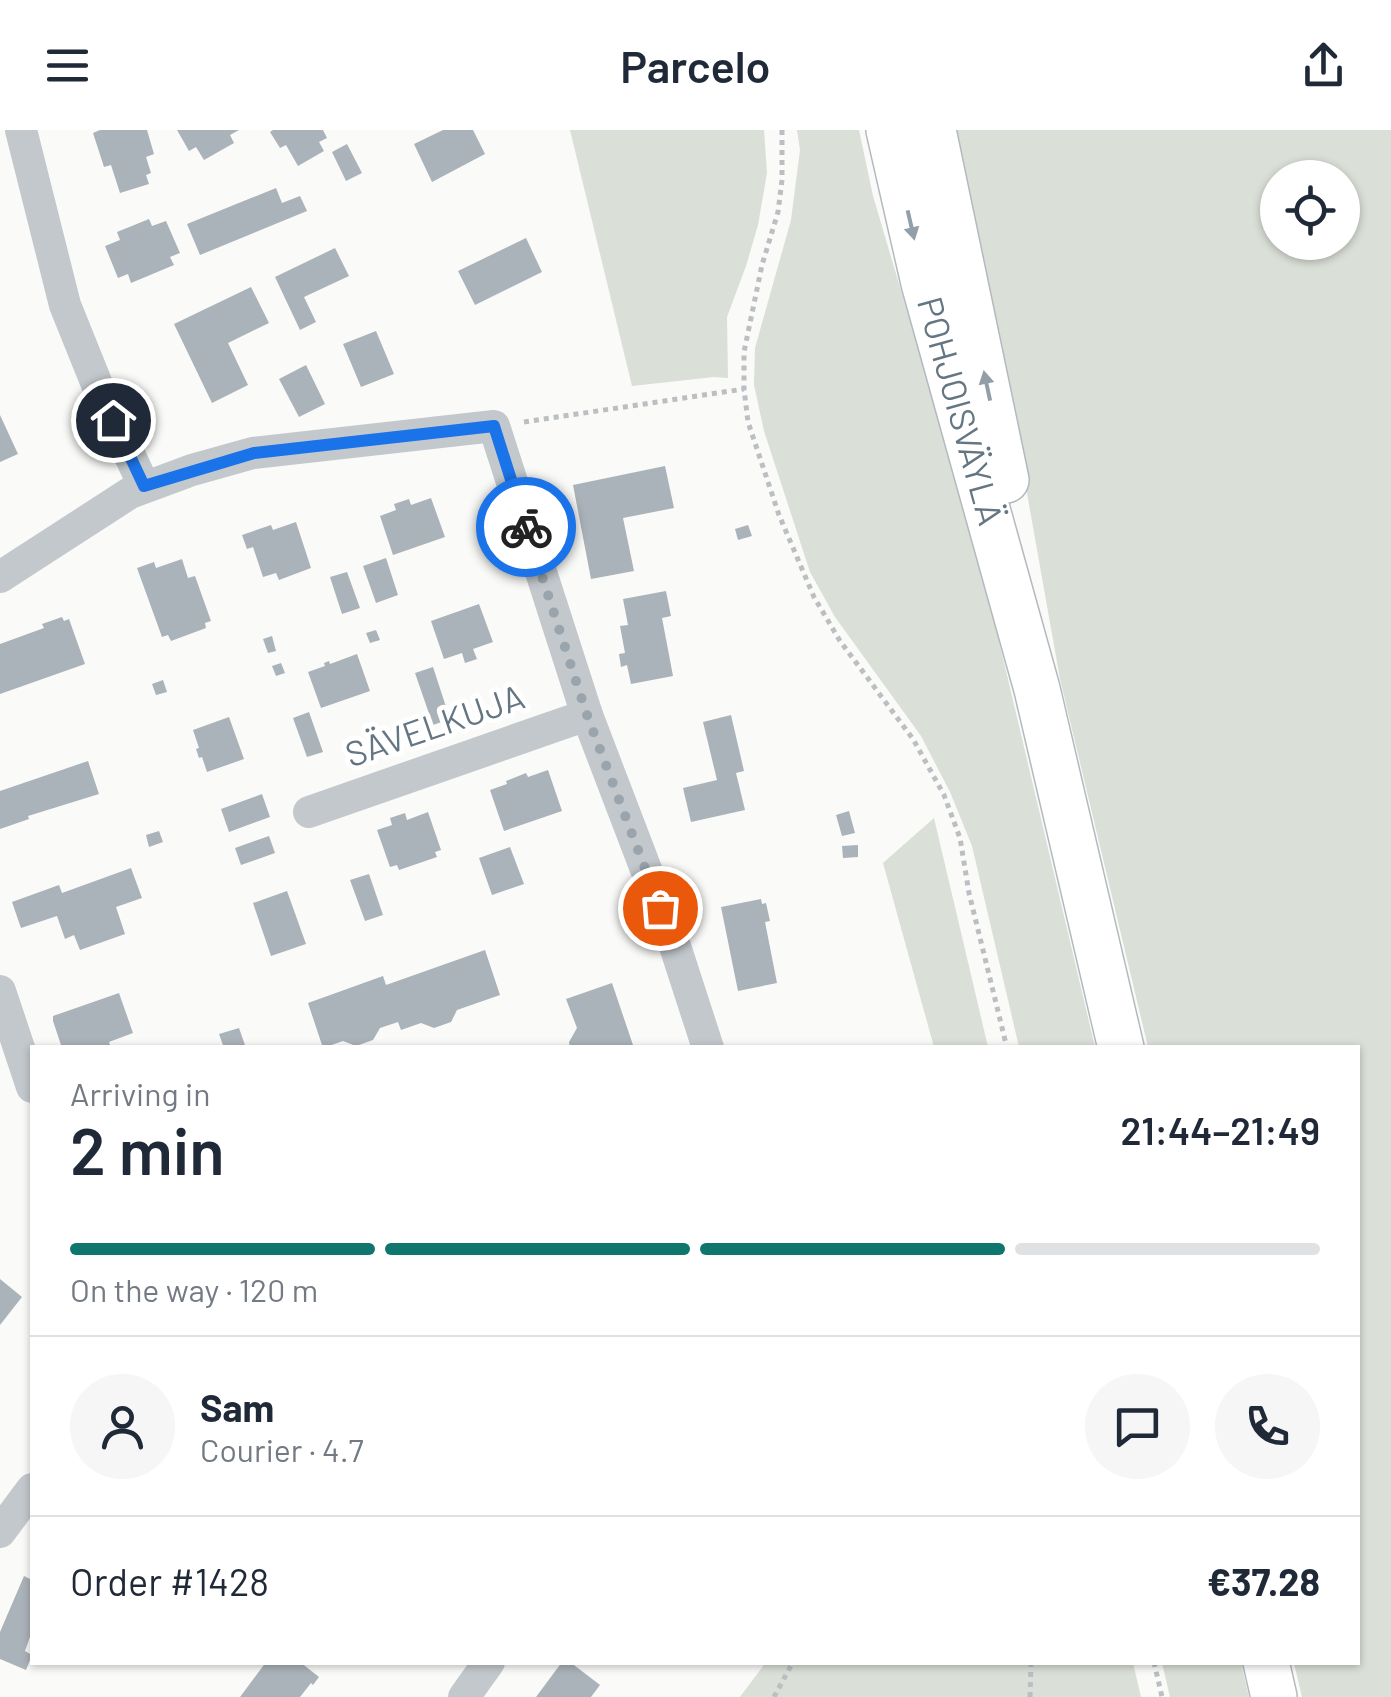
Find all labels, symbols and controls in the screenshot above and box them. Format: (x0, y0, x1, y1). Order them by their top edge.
icon: menu (40, 38, 95, 93)
text: Parcelo (620, 38, 771, 92)
icon: share (1296, 38, 1351, 93)
map controls (1260, 160, 1360, 260)
button: locate (1260, 160, 1360, 260)
one-way arrow (904, 210, 919, 241)
street label: POHJOISVÄYLÄ (910, 292, 1013, 529)
one-way arrow (979, 370, 995, 401)
pin (71, 378, 156, 463)
icon: home (86, 393, 141, 448)
courier (476, 477, 576, 577)
icon: bike (499, 500, 554, 555)
street label: SÄVELKUJA (339, 674, 529, 774)
pin (618, 866, 703, 951)
icon: bag (633, 881, 688, 936)
text: Arriving in (70, 1074, 210, 1112)
text: 21:44–21:49 (1121, 1107, 1320, 1153)
text: 2 min (70, 1110, 225, 1188)
text: On the way · 120 m (70, 1270, 318, 1308)
button: person (70, 1374, 175, 1479)
button: chat (1085, 1374, 1190, 1479)
button: phone (1215, 1374, 1320, 1479)
text: Sam (200, 1384, 274, 1430)
text: Courier · 4.7 (200, 1430, 364, 1468)
text: Order #1428 (70, 1558, 269, 1604)
text: €37.28 (1207, 1558, 1320, 1604)

